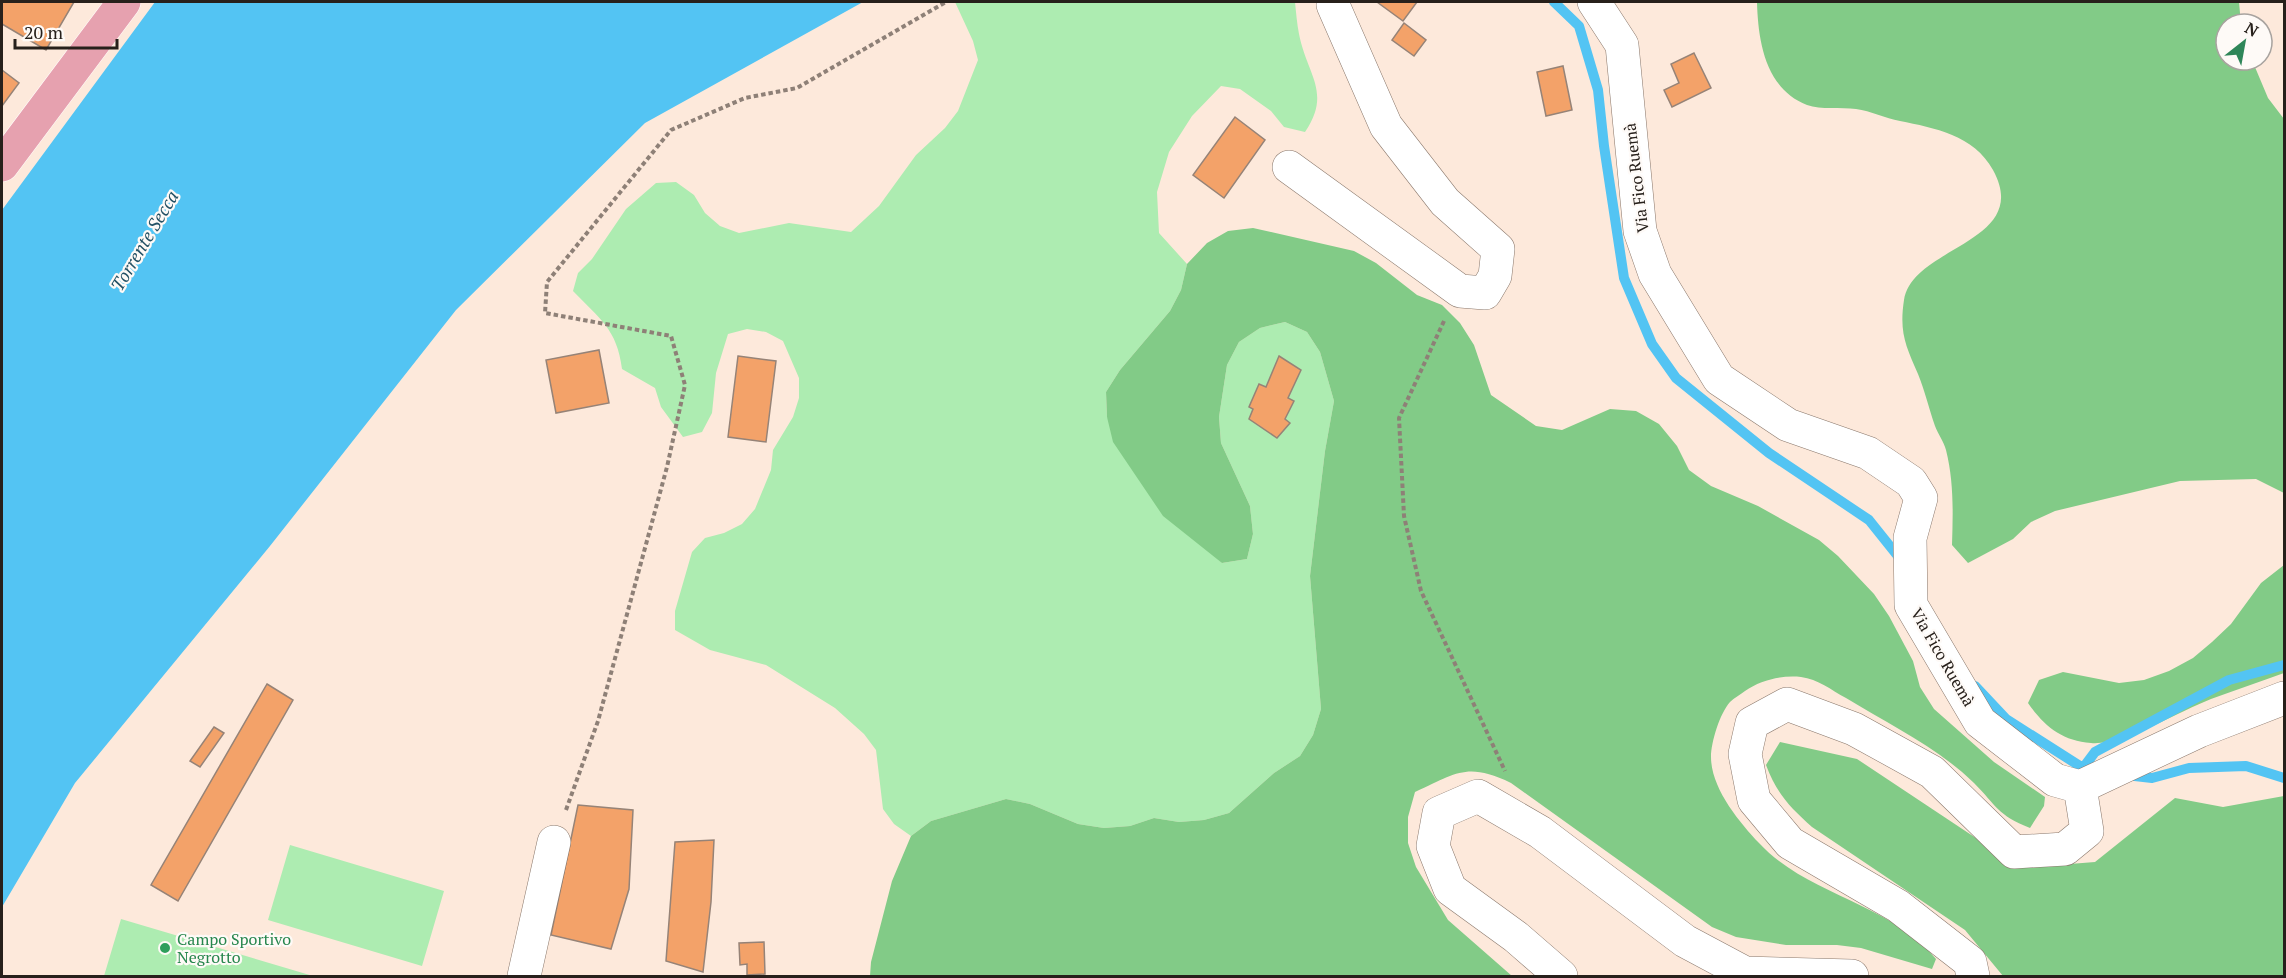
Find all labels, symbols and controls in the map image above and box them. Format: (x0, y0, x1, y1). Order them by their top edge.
scale bar (15, 12, 117, 50)
north arrow (2214, 12, 2274, 72)
text: N (2241, 17, 2263, 42)
text: 20 m (24, 20, 64, 44)
street label: Via Fico Ruemà (1618, 122, 1654, 234)
water label: Torrente Secca (105, 186, 183, 295)
street label: Via Fico Ruemà (1906, 604, 1980, 710)
place label: Campo Sportivo Negrotto (177, 928, 291, 968)
marker: Campo Sportivo Negrotto (158, 941, 172, 955)

